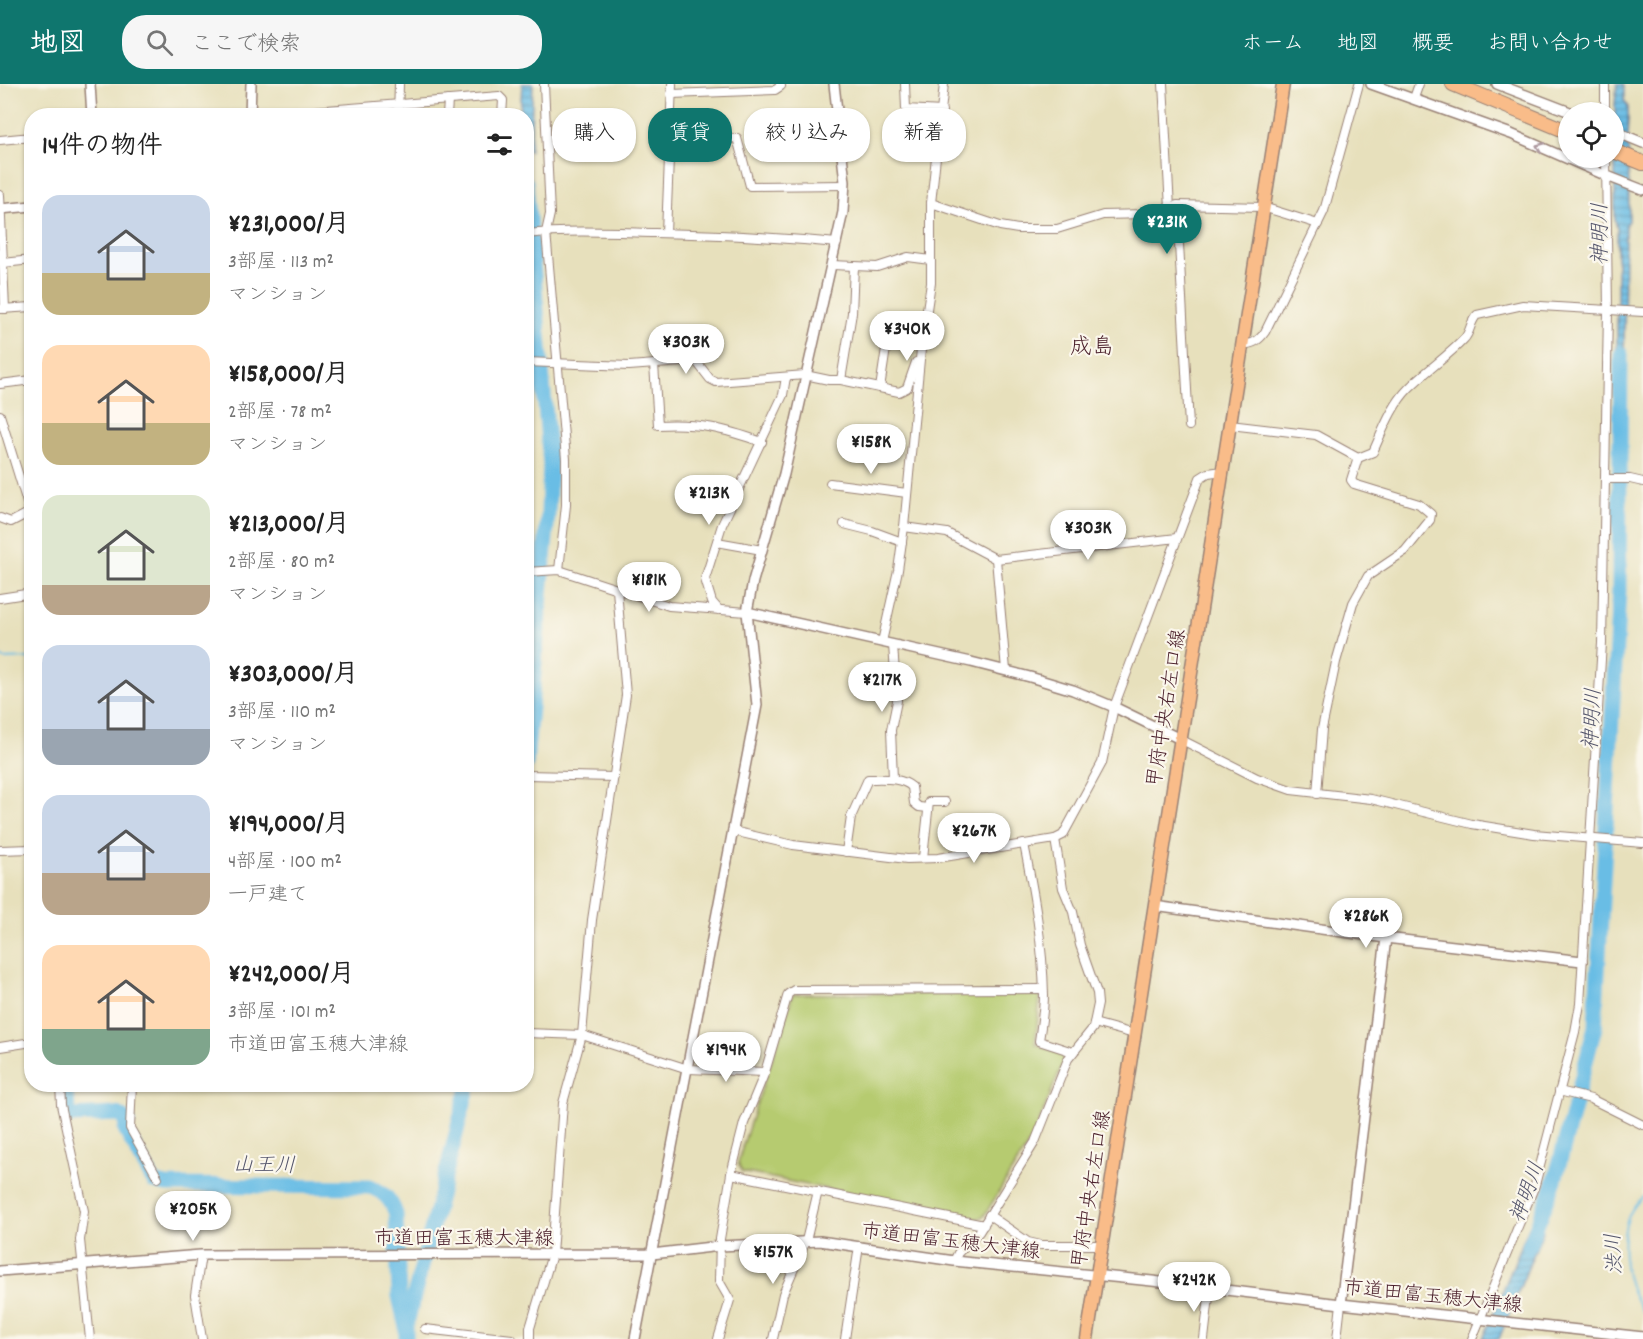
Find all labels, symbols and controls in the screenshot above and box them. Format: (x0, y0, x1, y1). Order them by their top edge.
search box (122, 15, 542, 69)
text: 地図 (30, 26, 86, 66)
icon: search (143, 26, 176, 59)
text: ここで検索 (191, 30, 301, 61)
text: ホーム (1242, 30, 1304, 60)
text: 地図 (1337, 30, 1379, 60)
text: 概要 (1412, 30, 1454, 60)
text: お問い合わせ (1487, 30, 1613, 60)
map controls (1558, 102, 1624, 168)
button: locate (1558, 102, 1624, 168)
chip: 購入 (552, 108, 636, 162)
chip: 賃貸 (648, 108, 732, 162)
chip: 絞り込み (744, 108, 870, 162)
chip: 新着 (882, 108, 966, 162)
icon: filters (483, 128, 516, 161)
text: 14件の物件 (42, 129, 162, 166)
one-way arrow (1536, 142, 1547, 154)
water label: 神明川 (1587, 203, 1617, 266)
pin: ¥231K (1125, 204, 1209, 255)
text: ¥231,000/月 (228, 207, 350, 244)
text: ¥231K (1147, 209, 1187, 237)
icon: home (90, 219, 162, 291)
text: 3部屋 · 113 m² (228, 249, 334, 277)
text: マンション (228, 282, 327, 310)
pin: ¥340K (865, 311, 949, 362)
text: ¥340K (884, 316, 931, 344)
pin: ¥303K (644, 324, 728, 375)
text: ¥303K (662, 329, 710, 357)
district label: 成島 (1070, 333, 1114, 364)
text: ¥158,000/月 (228, 357, 350, 394)
icon: home (90, 369, 162, 441)
text: 2部屋 · 78 m² (228, 399, 332, 427)
pin: ¥158K (829, 424, 913, 475)
text: ¥158K (851, 429, 891, 457)
text: マンション (228, 432, 327, 460)
pin: ¥213K (667, 475, 751, 526)
text: ¥213K (689, 480, 729, 508)
text: ¥213,000/月 (228, 507, 350, 544)
pin: ¥303K (1046, 510, 1130, 561)
text: ¥303K (1064, 515, 1112, 543)
icon: home (90, 519, 162, 591)
text: 2部屋 · 80 m² (228, 549, 335, 577)
pin: ¥181K (607, 562, 691, 613)
text: ¥181K (631, 567, 667, 595)
text: マンション (228, 582, 327, 610)
street label: 甲府中央右左口線 (1142, 627, 1194, 790)
text: ¥303,000/月 (228, 657, 359, 694)
pin: ¥217K (840, 662, 924, 713)
text: ¥217K (862, 667, 902, 695)
icon: home (90, 669, 162, 741)
water label: 神明川 (1577, 687, 1611, 751)
text: 3部屋 · 110 m² (228, 699, 336, 727)
text: マンション (228, 732, 327, 760)
text: ¥194,000/月 (228, 807, 350, 844)
pin: ¥267K (932, 813, 1016, 864)
text: ¥267K (951, 818, 997, 846)
icon: home (90, 819, 162, 891)
text: 4部屋 · 100 m² (228, 849, 342, 877)
text: 一戸建て (228, 882, 308, 910)
pin: ¥286K (1324, 898, 1408, 949)
text: ¥286K (1343, 903, 1389, 931)
text: ¥242,000/月 (228, 957, 355, 994)
icon: home (90, 969, 162, 1041)
text: 3部屋 · 101 m² (228, 999, 336, 1027)
text: 市道田富玉穂大津線 (228, 1032, 408, 1060)
pin: ¥194K (684, 1032, 768, 1083)
text: ¥194K (706, 1037, 746, 1065)
street label: 甲府中央右左口線 (1067, 1108, 1119, 1271)
water label: 山王川 (232, 1151, 296, 1183)
water label: 神明川 (1504, 1158, 1554, 1228)
pin: ¥205K (151, 1191, 235, 1242)
text: ¥205K (169, 1196, 217, 1224)
street label: 市道田富玉穂大津線 (860, 1218, 1042, 1268)
street label: 市道田富玉穂大津線 (374, 1226, 554, 1254)
water label: 渋川 (1600, 1232, 1632, 1276)
pin: ¥157K (731, 1234, 815, 1285)
text: ¥157K (753, 1239, 793, 1267)
pin: ¥242K (1152, 1262, 1236, 1313)
text: ¥242K (1172, 1267, 1216, 1295)
street label: 市道田富玉穂大津線 (1342, 1275, 1524, 1321)

